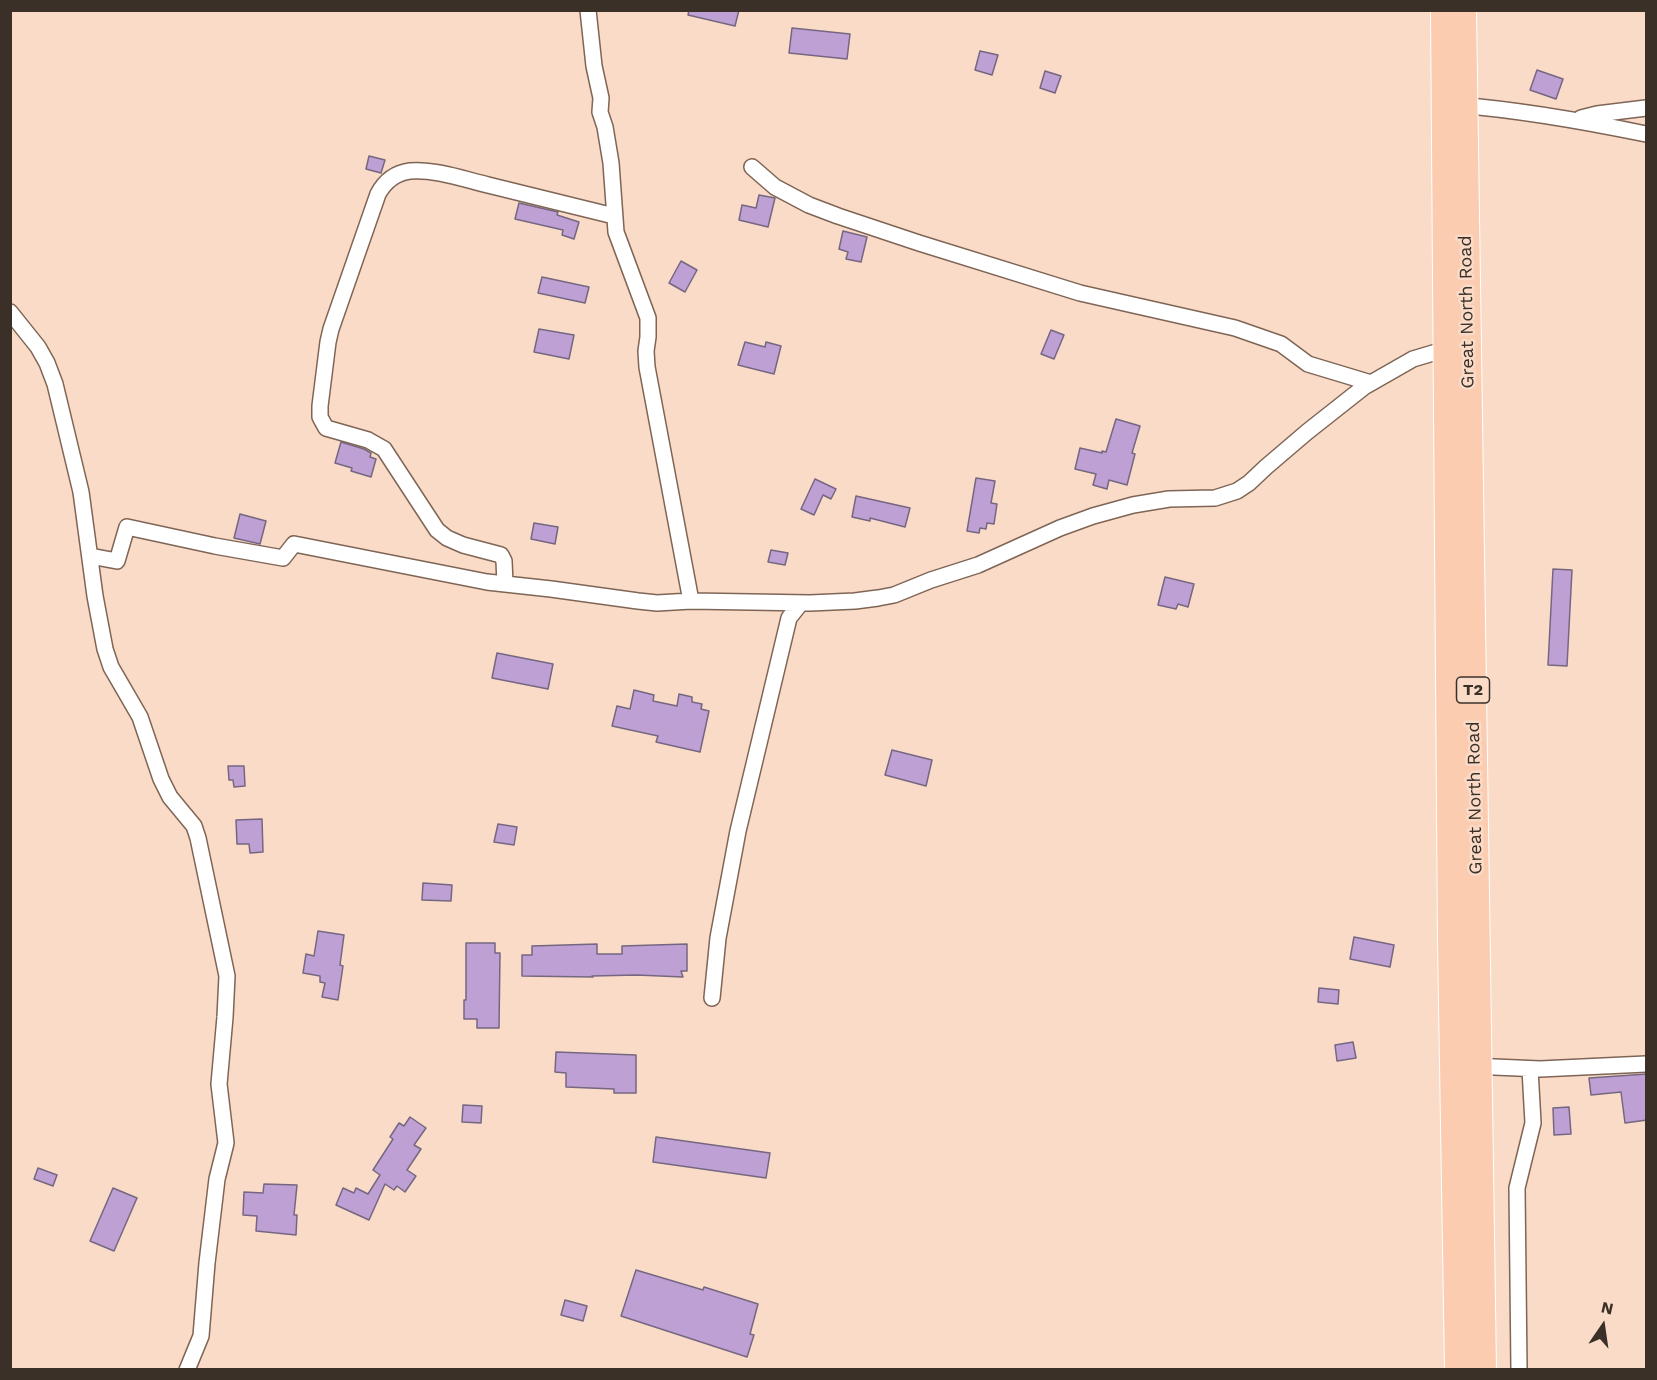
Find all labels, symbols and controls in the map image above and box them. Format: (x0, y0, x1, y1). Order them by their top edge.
street label: Great North Road (1455, 235, 1479, 389)
road number: T2 (1456, 677, 1490, 703)
street label: Great North Road (1463, 721, 1487, 875)
north arrow (1573, 1296, 1633, 1356)
text: N (1599, 1297, 1615, 1319)

